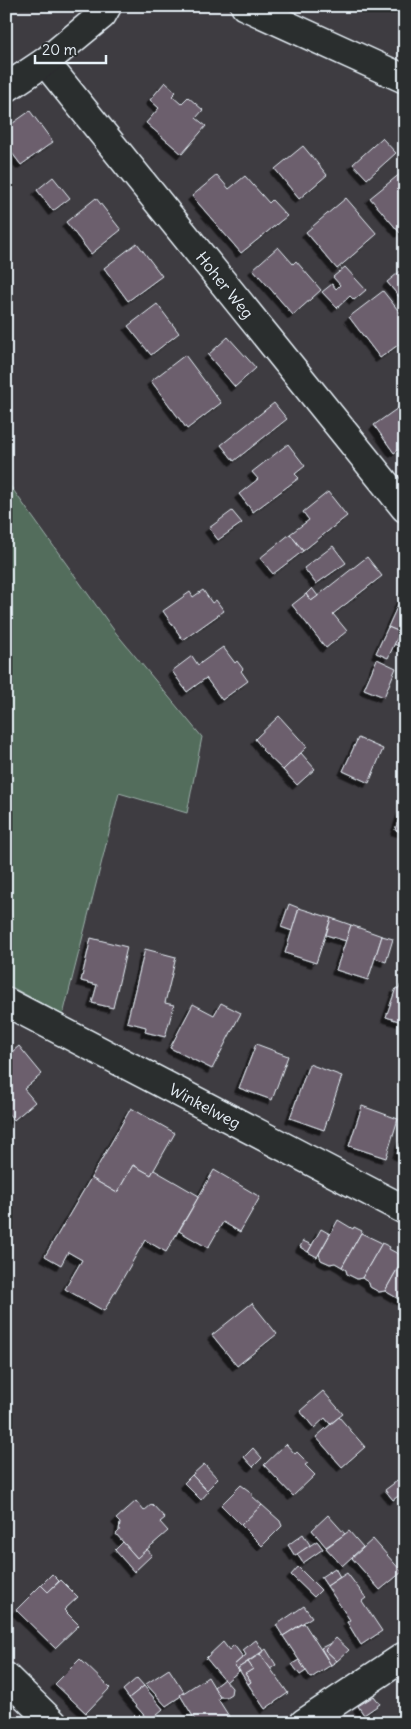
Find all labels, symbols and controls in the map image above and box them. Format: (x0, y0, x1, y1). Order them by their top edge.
scale bar (35, 32, 106, 64)
text: 20 m (42, 40, 77, 59)
street label: Hoher Weg (192, 248, 258, 322)
street label: Winkelweg (166, 1079, 244, 1133)

